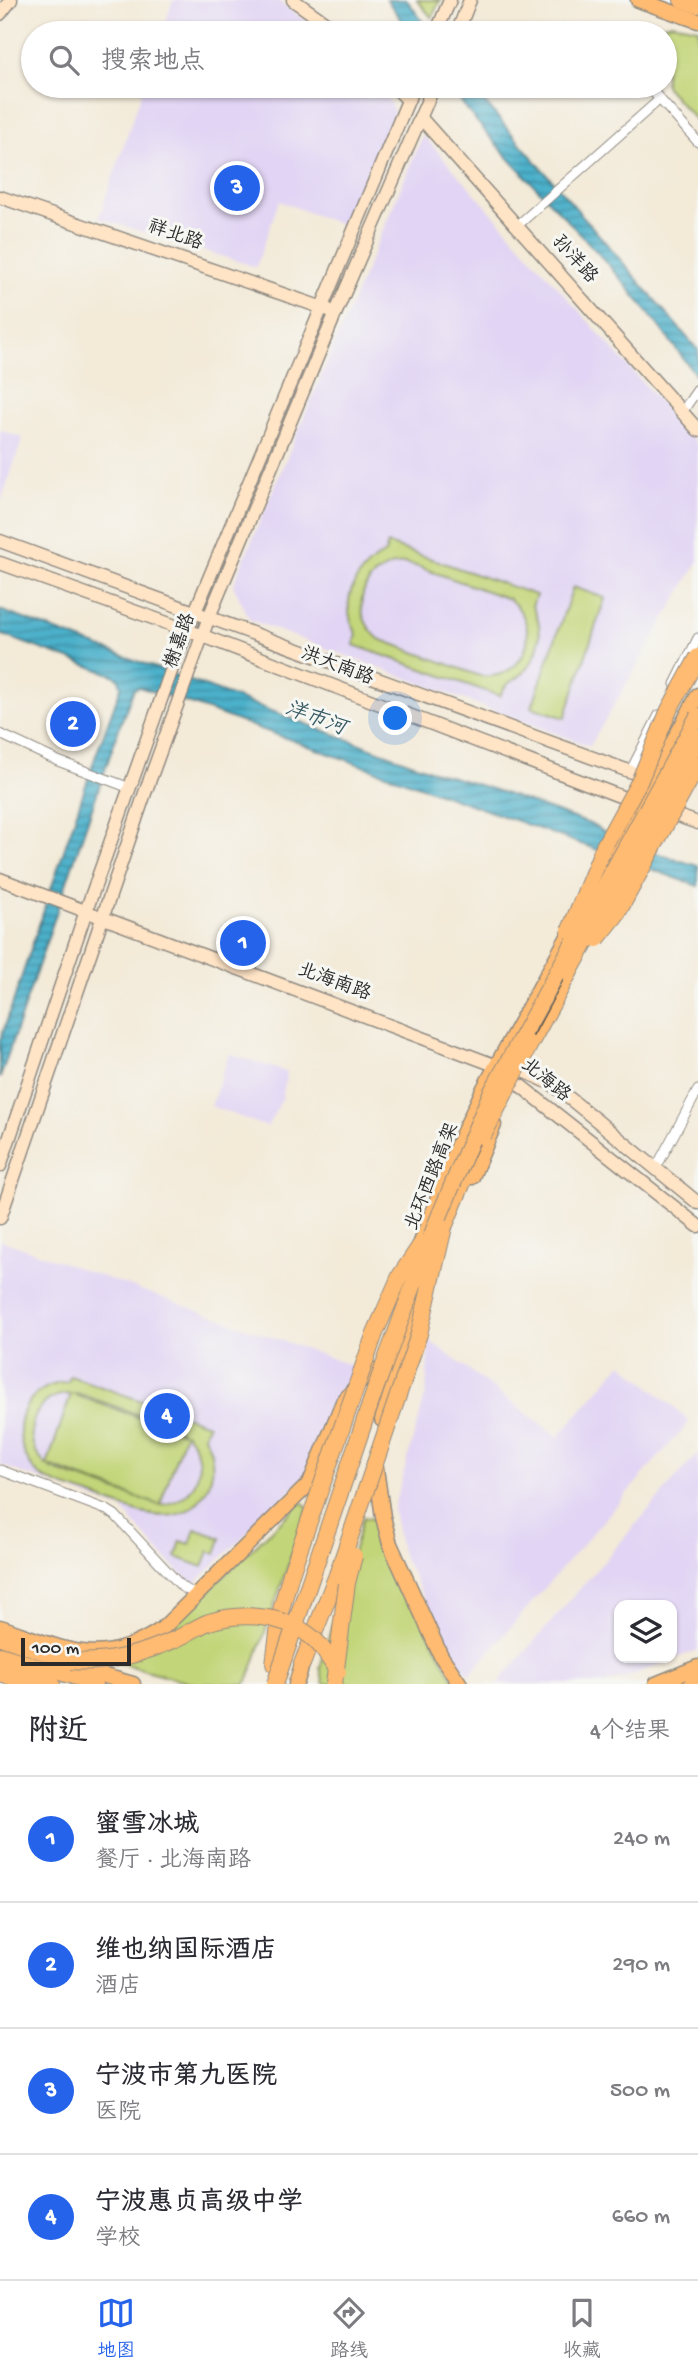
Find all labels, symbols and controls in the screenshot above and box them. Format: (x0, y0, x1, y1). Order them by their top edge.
search box (21, 21, 677, 98)
icon: search (45, 41, 83, 79)
text: 搜索地点 (101, 48, 205, 79)
pin: 3 (214, 162, 260, 214)
street label: 祥北路 (144, 215, 206, 256)
street label: 孙洋路 (546, 230, 602, 289)
street label: 榭嘉路 (160, 610, 202, 672)
street label: 洪大南路 (297, 642, 377, 691)
water label: 洋市河 (281, 696, 352, 744)
pin: 2 (50, 698, 96, 750)
your location (378, 701, 412, 735)
pin: 1 (220, 917, 266, 969)
street label: 北海南路 (294, 958, 374, 1007)
street label: 北海路 (516, 1053, 575, 1108)
street label: 北环西路高架 (400, 1119, 465, 1234)
pin: 4 (144, 1390, 190, 1442)
map controls (614, 1600, 677, 1663)
button: layers (614, 1600, 677, 1663)
scale bar (21, 1635, 131, 1667)
text: 100 m (32, 1638, 79, 1661)
text: 附近 (28, 1716, 88, 1751)
text: 4个结果 (590, 1719, 670, 1746)
text: 蜜雪冰城 (95, 1811, 199, 1842)
text: 1 (46, 1826, 56, 1853)
text: 240 m (613, 1826, 670, 1853)
text: 餐厅 · 北海南路 (95, 1848, 251, 1875)
text: 维也纳国际酒店 (95, 1937, 277, 1968)
text: 2 (45, 1952, 57, 1979)
text: 290 m (612, 1952, 670, 1979)
text: 酒店 (95, 1974, 141, 2001)
text: 宁波市第九医院 (95, 2063, 277, 2094)
text: 3 (45, 2078, 57, 2105)
text: 500 m (610, 2078, 670, 2105)
text: 医院 (95, 2100, 141, 2127)
text: 宁波惠贞高级中学 (95, 2189, 303, 2220)
text: 4 (46, 2204, 56, 2231)
text: 660 m (612, 2204, 670, 2231)
text: 学校 (95, 2226, 141, 2253)
tab: 地图 (97, 2294, 135, 2364)
tab: 路线 (330, 2294, 368, 2364)
tab: 收藏 (563, 2294, 601, 2364)

